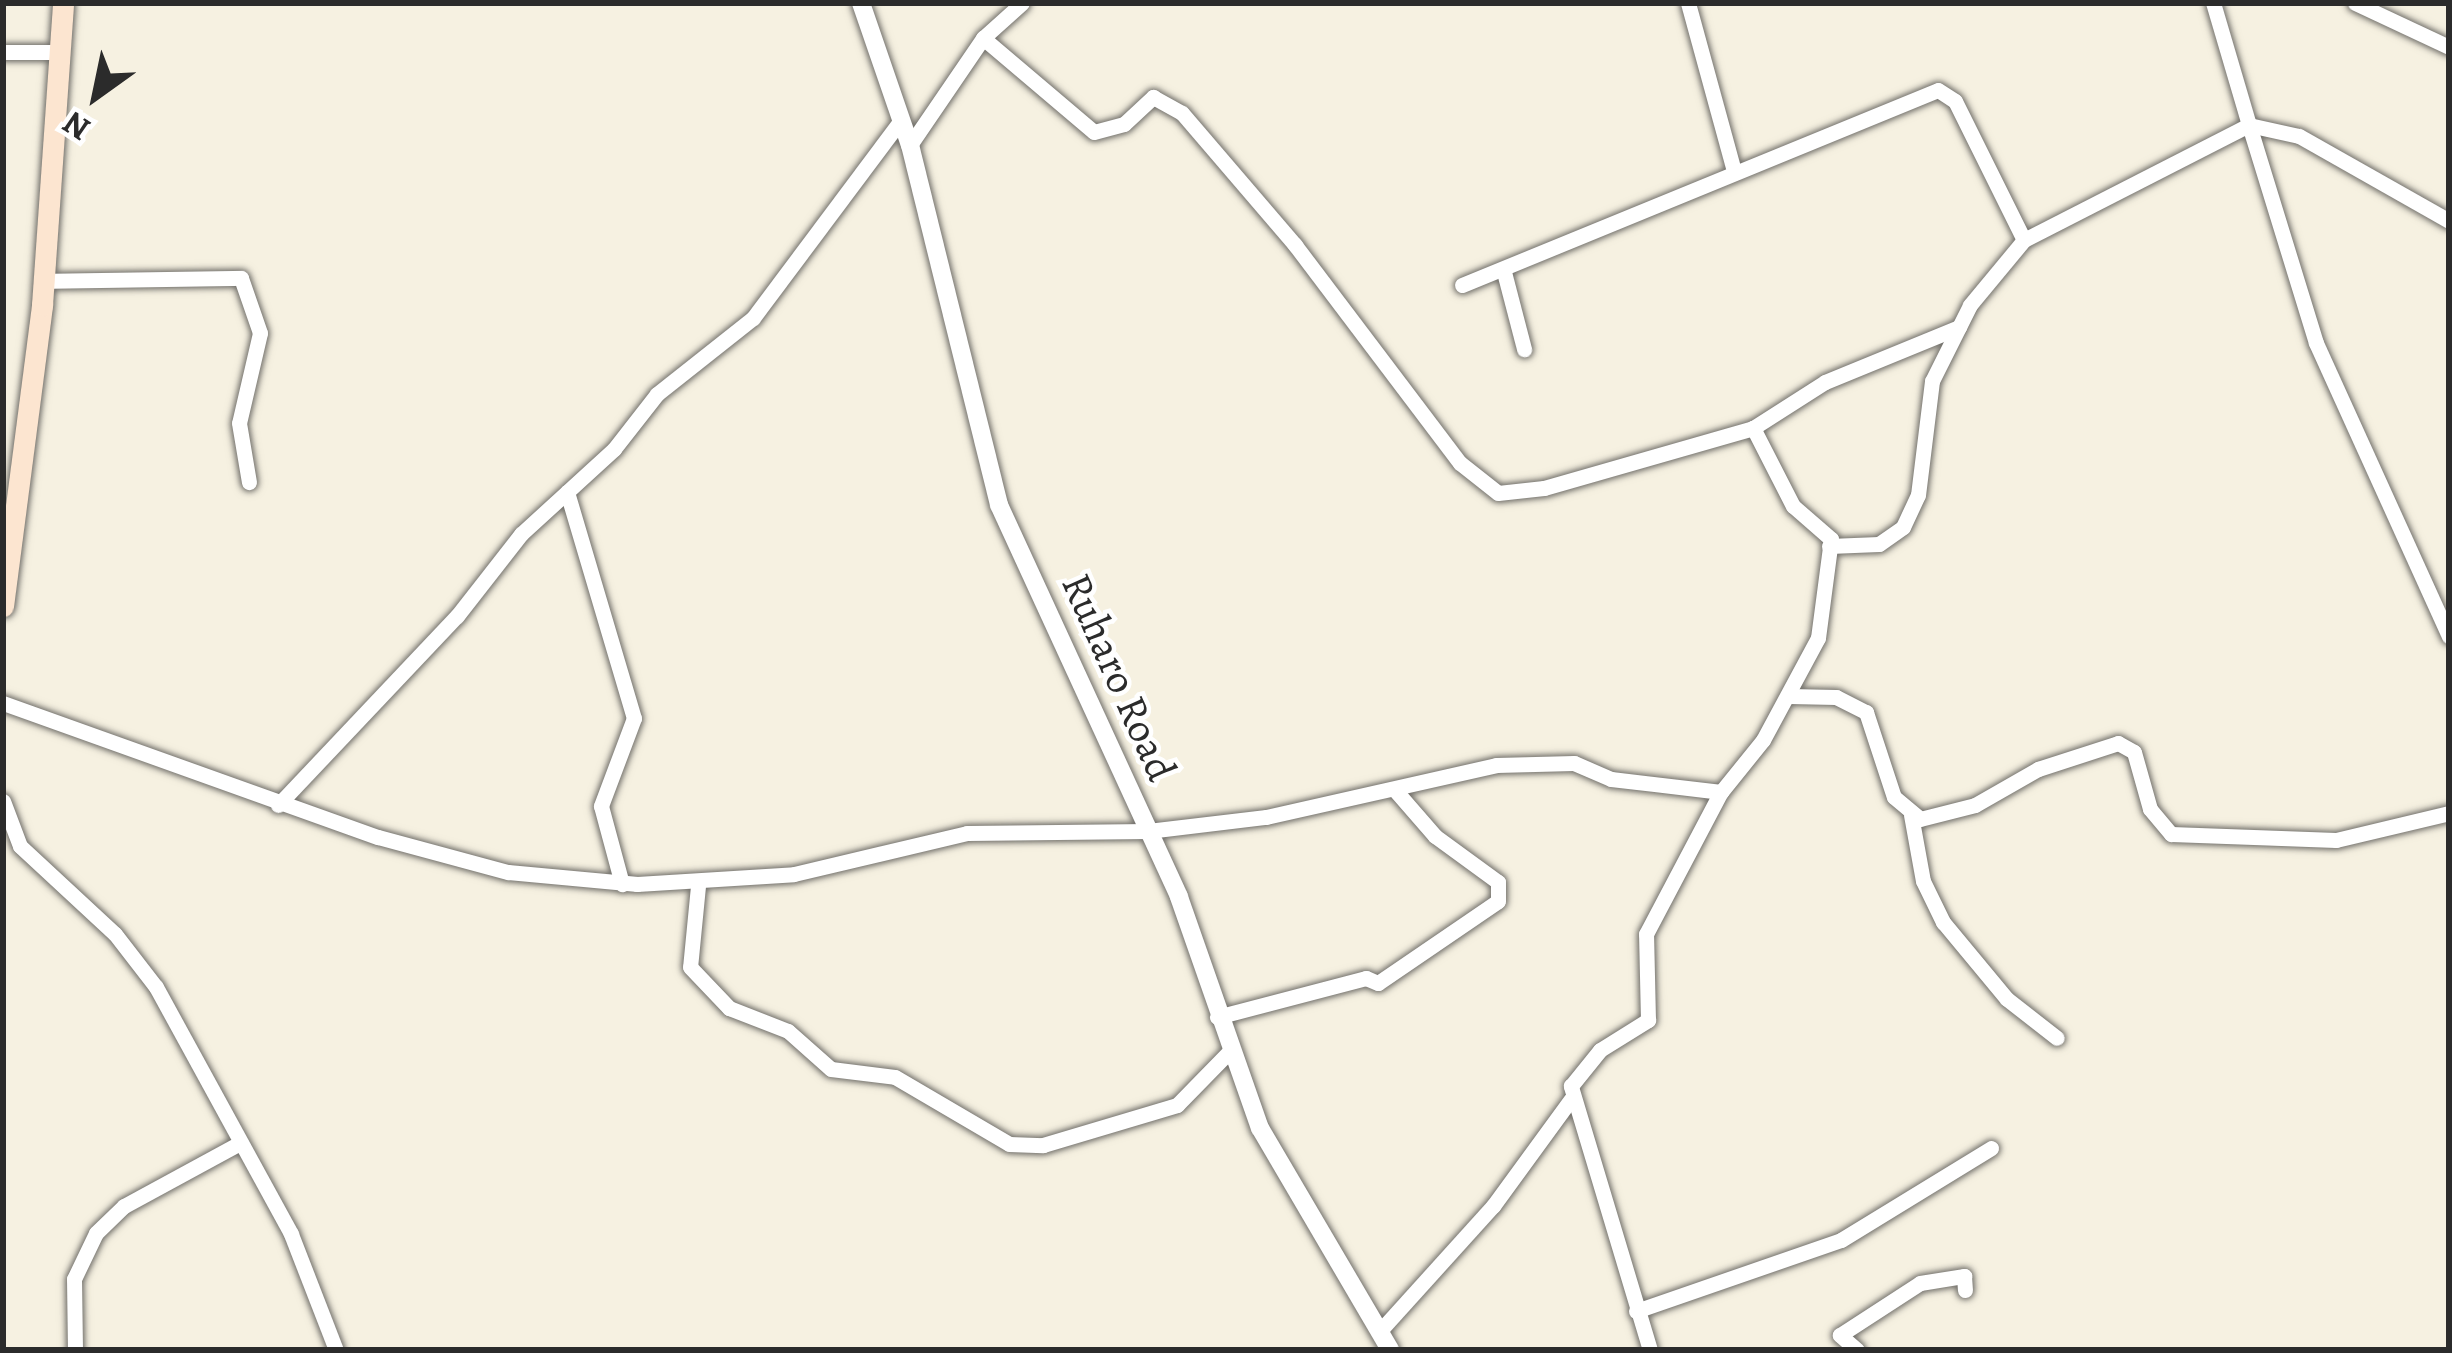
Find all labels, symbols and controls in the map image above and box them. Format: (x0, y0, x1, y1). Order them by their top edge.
north arrow (36, 36, 156, 156)
text: N (54, 101, 98, 152)
street label: Ruharo Road (1051, 566, 1187, 788)

